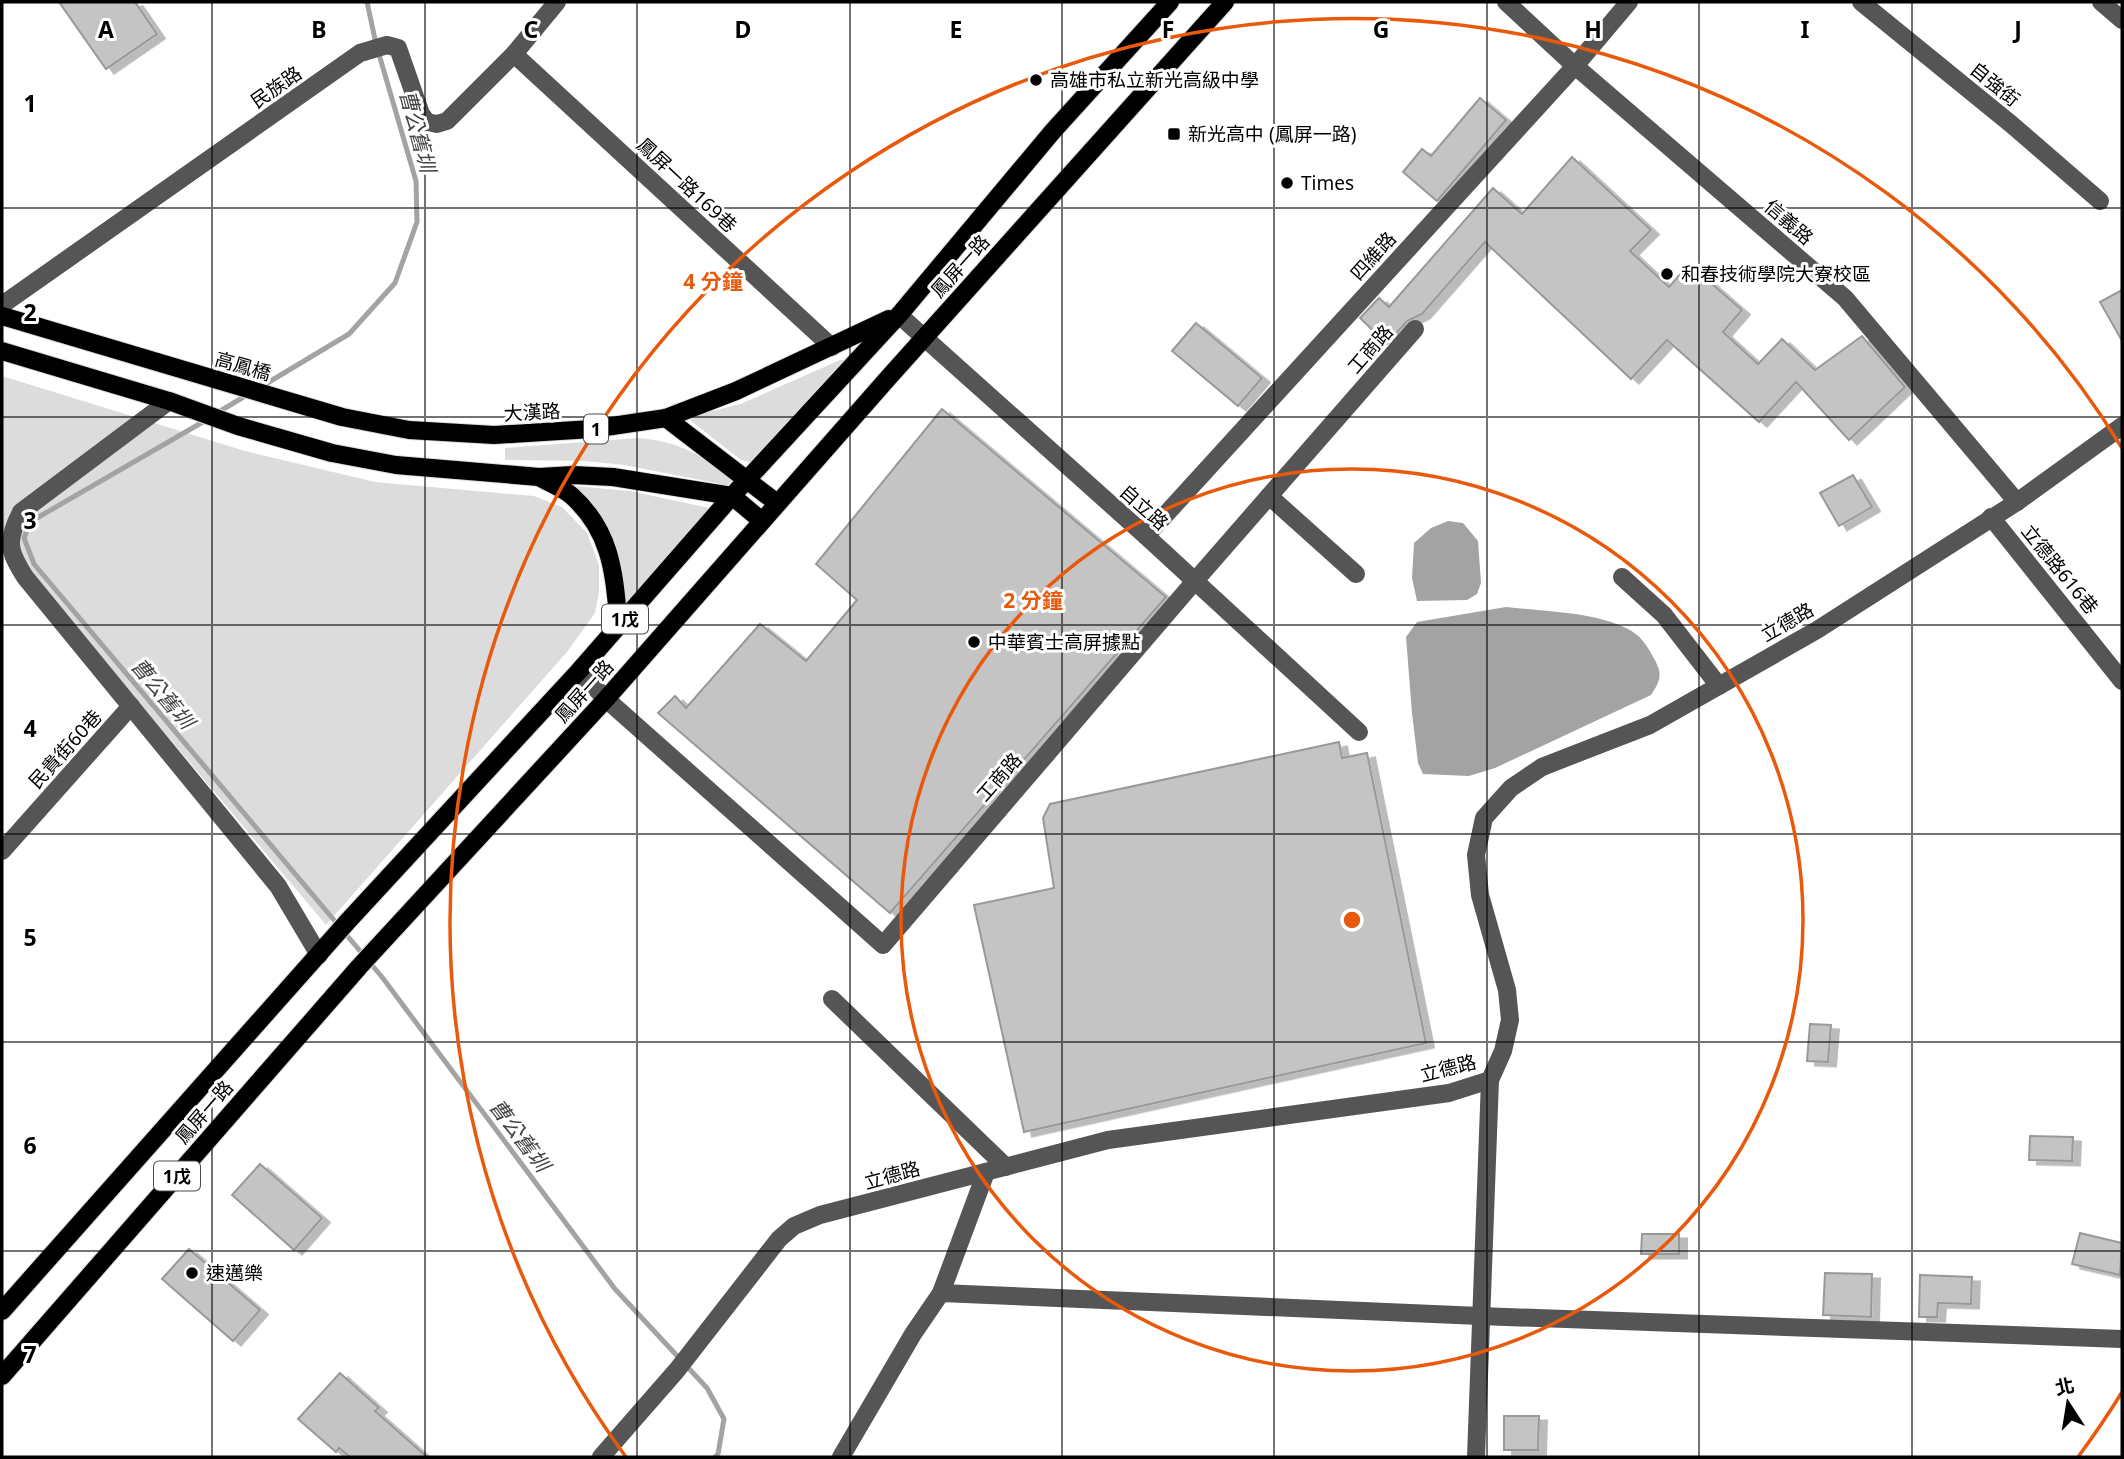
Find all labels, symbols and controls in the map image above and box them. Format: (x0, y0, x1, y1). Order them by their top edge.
text: A (98, 13, 114, 45)
text: B (311, 13, 327, 45)
text: C (524, 13, 539, 45)
text: D (735, 13, 751, 45)
text: E (950, 13, 962, 45)
text: F (1162, 13, 1174, 45)
text: G (1373, 13, 1389, 45)
text: H (1584, 13, 1602, 45)
text: I (1801, 13, 1810, 45)
text: J (2012, 13, 2022, 45)
street label: 自強街 (1965, 56, 2025, 112)
street label: 民族路 (245, 60, 307, 114)
place label: 高雄市私立新光高級中學 (1050, 67, 1259, 93)
marker: 高雄市私立新光高級中學 (1028, 72, 1044, 88)
text: 1 (23, 87, 37, 119)
water label: 曹公舊圳 (394, 87, 443, 178)
place label: 新光高中 (鳳屏一路) (1188, 121, 1356, 147)
marker: 新光高中 (鳳屏一路) (1166, 126, 1182, 142)
street label: 鳳屏一路169巷 (631, 132, 743, 238)
place label: Times (1301, 170, 1354, 196)
marker: Times (1279, 175, 1295, 191)
street label: 信義路 (1759, 193, 1819, 251)
street label: 四維路 (1344, 226, 1402, 286)
street label: 鳳屏一路 (925, 229, 995, 303)
place label: 和春技術學院大寮校區 (1681, 261, 1871, 287)
marker: 和春技術學院大寮校區 (1659, 266, 1675, 282)
text: 4 分鐘 (683, 267, 743, 295)
text: 2 (23, 296, 37, 328)
street label: 工商路 (1341, 319, 1399, 379)
street label: 高鳳橋 (212, 346, 274, 386)
street label: 大漢路 (503, 398, 561, 426)
road number: 1 (584, 414, 608, 444)
street label: 自立路 (1114, 478, 1174, 536)
text: 3 (23, 504, 37, 536)
street label: 立德路616巷 (2016, 519, 2104, 619)
text: 2 分鐘 (1003, 586, 1063, 614)
street label: 立德路 (1756, 596, 1818, 648)
road number: 1戊 (602, 604, 648, 634)
place label: 中華賓士高屏據點 (988, 629, 1140, 655)
marker: 中華賓士高屏據點 (966, 634, 982, 650)
water label: 曹公舊圳 (125, 652, 203, 736)
street label: 鳳屏一路 (549, 654, 619, 728)
street label: 民貴街60巷 (23, 704, 107, 794)
text: 4 (23, 712, 37, 744)
street label: 工商路 (970, 747, 1028, 807)
centre of rings (1340, 908, 1364, 932)
text: 5 (23, 921, 37, 953)
street label: 立德路 (1417, 1048, 1479, 1088)
street label: 鳳屏一路 (169, 1075, 239, 1149)
water label: 曹公舊圳 (484, 1093, 558, 1179)
text: 6 (23, 1129, 37, 1161)
street label: 立德路 (861, 1155, 923, 1195)
road number: 1戊 (154, 1162, 200, 1190)
place label: 速邁樂 (206, 1260, 263, 1286)
marker: 速邁樂 (184, 1265, 200, 1281)
text: 7 (23, 1338, 37, 1370)
north arrow (2033, 1368, 2103, 1438)
text: 北 (2052, 1372, 2076, 1401)

